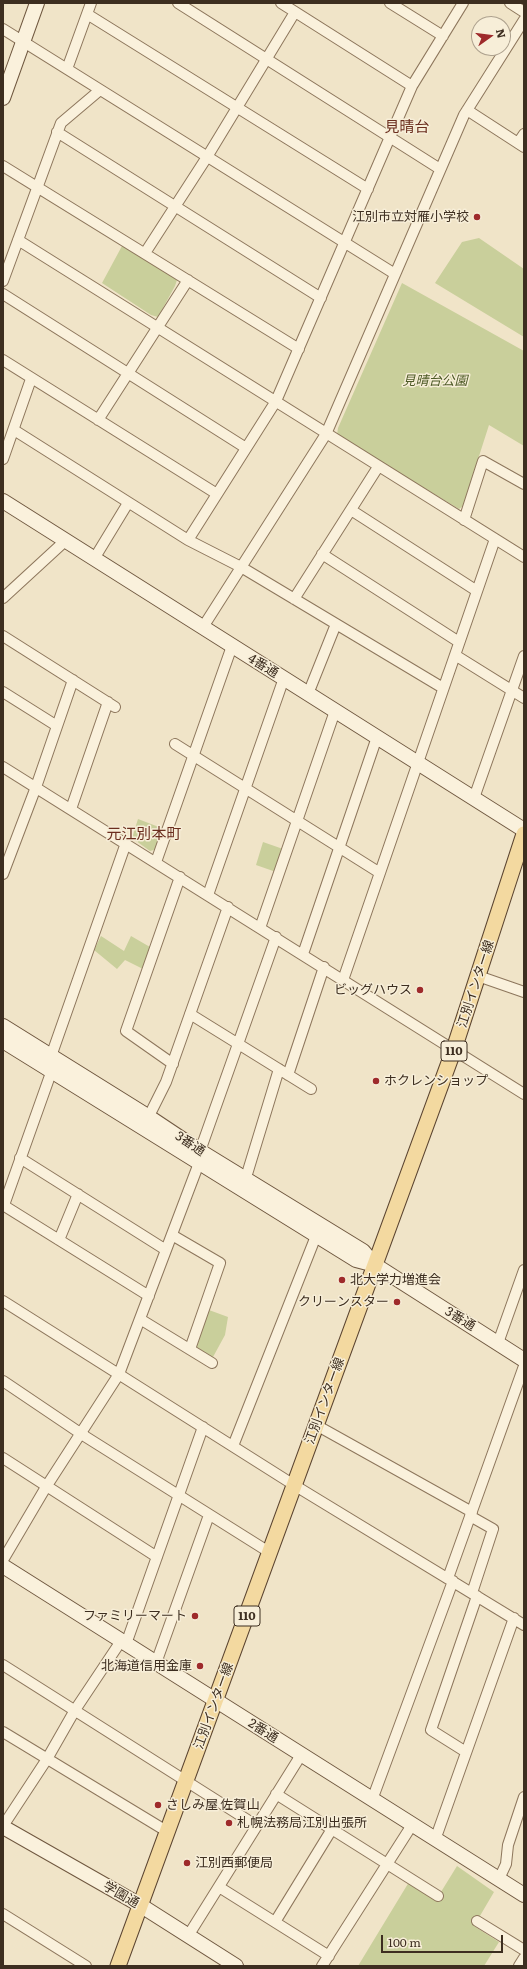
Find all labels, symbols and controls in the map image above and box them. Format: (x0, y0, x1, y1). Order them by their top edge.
north arrow (471, 16, 511, 56)
text: N (493, 27, 511, 40)
district label: 見晴台 (385, 119, 429, 137)
place label: 江別市立対雁小学校 (352, 209, 469, 225)
marker: 江別市立対雁小学校 (472, 212, 482, 222)
park label: 見晴台公園 (403, 373, 467, 389)
street label: 4番通 (245, 651, 281, 681)
district label: 元江別本町 (107, 826, 181, 844)
street label: 江別インター線 (455, 938, 497, 1030)
place label: ビッグハウス (334, 982, 412, 998)
marker: ビッグハウス (415, 985, 425, 995)
road number: 110 (441, 1041, 467, 1061)
place label: ホクレンショップ (384, 1073, 488, 1089)
marker: ホクレンショップ (371, 1076, 381, 1086)
street label: 3番通 (172, 1128, 208, 1160)
place label: 北大学力増進会 (350, 1272, 441, 1288)
marker: 北大学力増進会 (337, 1275, 347, 1285)
place label: クリーンスター (298, 1294, 389, 1310)
marker: クリーンスター (392, 1297, 402, 1307)
street label: 3番通 (442, 1304, 478, 1334)
street label: 江別インター線 (302, 1356, 348, 1446)
road number: 110 (234, 1606, 260, 1626)
place label: ファミリーマート (83, 1608, 187, 1624)
marker: ファミリーマート (190, 1611, 200, 1621)
place label: 北海道信用金庫 (101, 1658, 192, 1674)
street label: 江別インター線 (191, 1661, 237, 1751)
marker: 北海道信用金庫 (195, 1661, 205, 1671)
street label: 2番通 (245, 1716, 281, 1746)
place label: さしみ屋 佐賀山 (166, 1797, 260, 1813)
marker: さしみ屋 佐賀山 (153, 1800, 163, 1810)
place label: 札幌法務局江別出張所 (237, 1815, 367, 1831)
marker: 札幌法務局江別出張所 (224, 1818, 234, 1828)
place label: 江別西郵便局 (195, 1855, 273, 1871)
marker: 江別西郵便局 (182, 1858, 192, 1868)
street label: 学園通 (100, 1878, 142, 1912)
scale bar (383, 1927, 505, 1953)
text: 100 m (388, 1933, 421, 1951)

